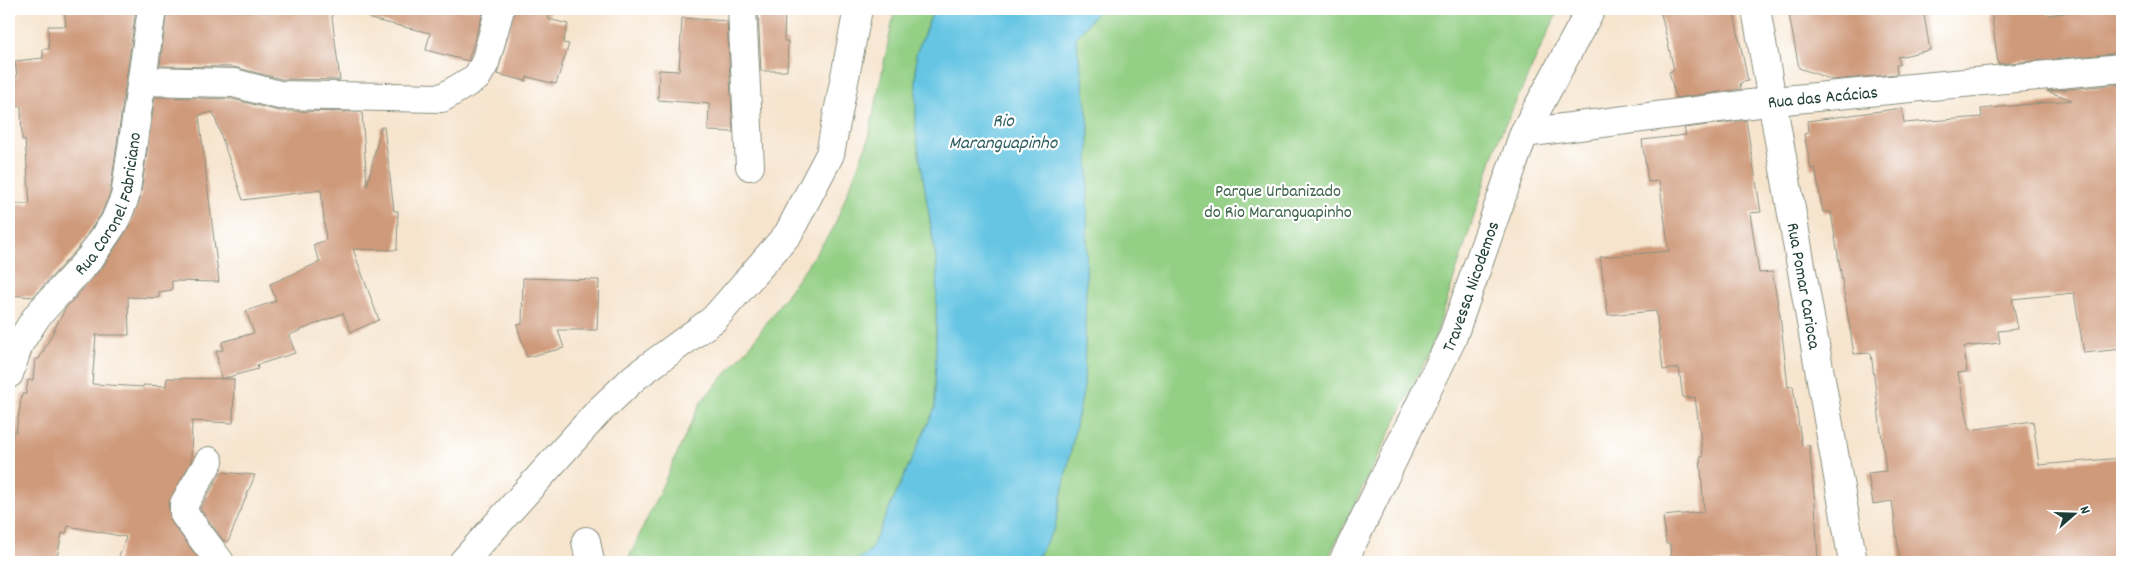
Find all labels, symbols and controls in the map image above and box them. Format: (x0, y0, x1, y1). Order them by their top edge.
street label: Rua das Acácias (1767, 81, 1879, 117)
water label: Rio Maranguapinho (949, 109, 1059, 158)
street label: Rua Coronel Fabriciano (70, 131, 149, 282)
park label: Parque Urbanizado do Rio Maranguapinho (1204, 180, 1352, 226)
street label: Travessa Nicodemos (1437, 218, 1507, 357)
street label: Rua Pomar Carioca (1779, 221, 1826, 352)
north arrow (2048, 488, 2098, 538)
text: N (2074, 504, 2095, 517)

